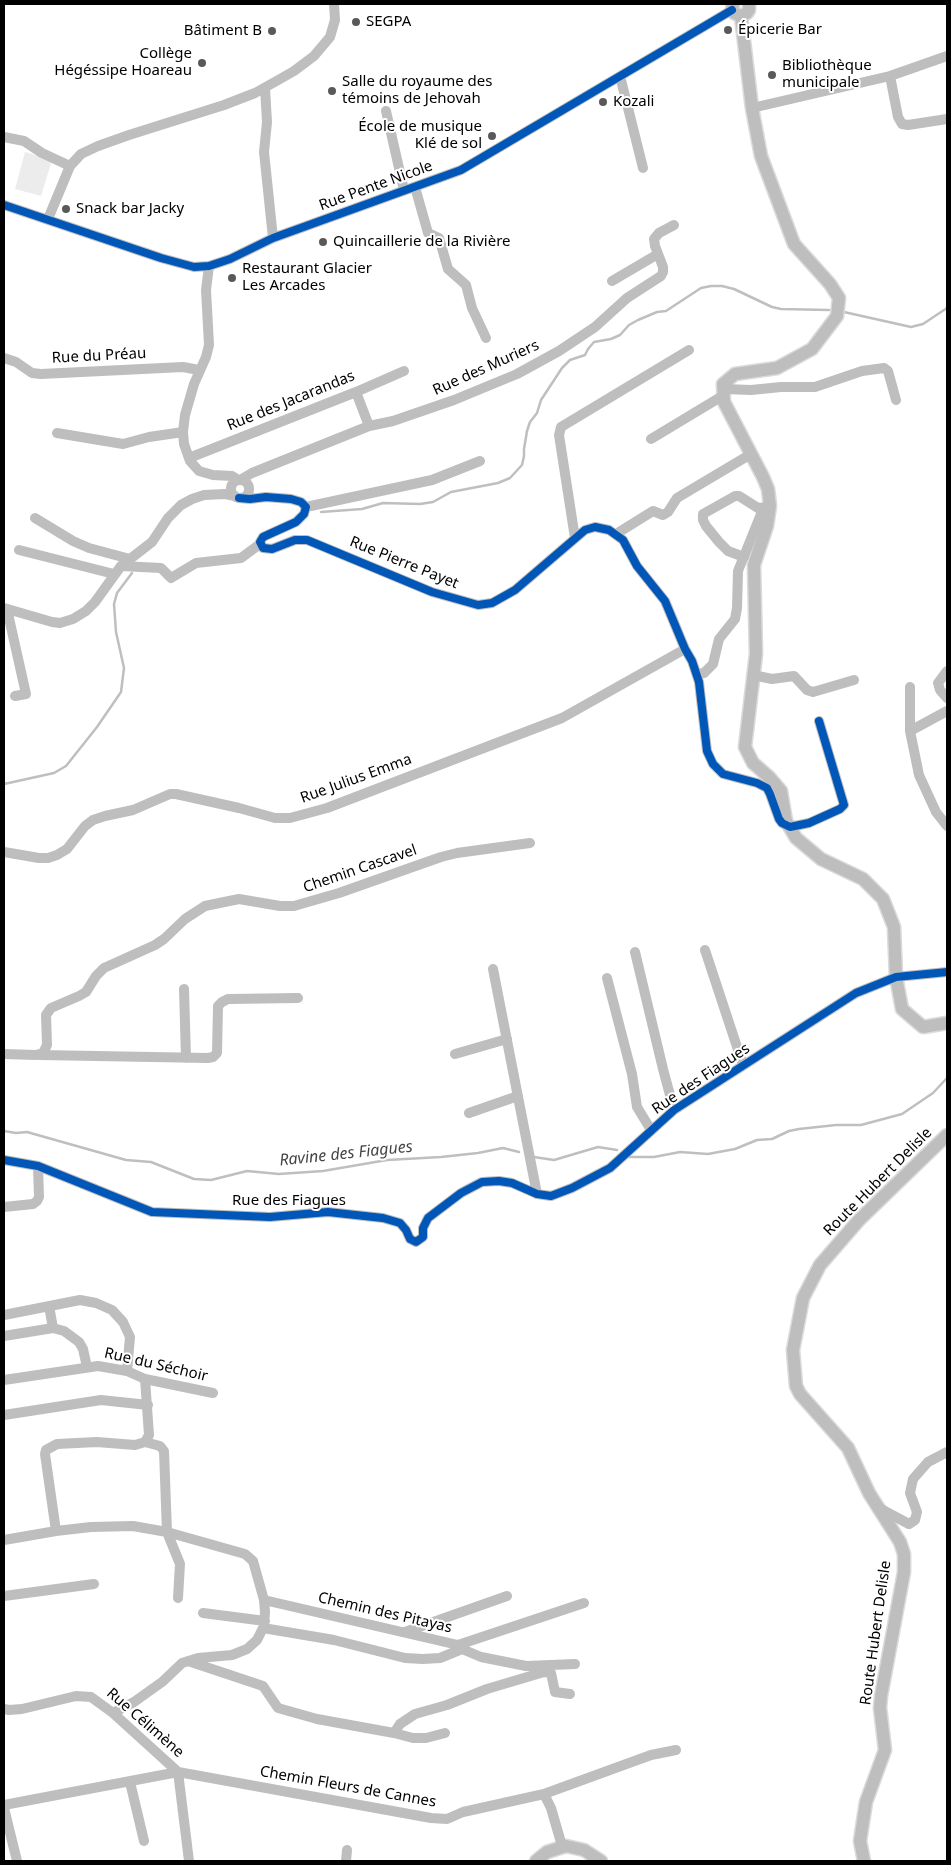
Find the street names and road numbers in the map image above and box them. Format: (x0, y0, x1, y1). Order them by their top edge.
street label: Rue Pente Nicole (317, 157, 435, 215)
street label: Rue des Muriers (430, 336, 542, 400)
street label: Rue du Préau (51, 345, 147, 367)
street label: Rue des Jacarandas (224, 367, 358, 435)
street label: Rue Pierre Payet (347, 533, 461, 593)
street label: Rue Julius Emma (298, 750, 414, 808)
street label: Chemin Cascavel (301, 841, 419, 897)
street label: Rue des Fiagues (649, 1040, 753, 1118)
street label: Route Hubert Delisle (820, 1124, 936, 1240)
street label: Rue des Fiagues (232, 1192, 346, 1210)
street label: Rue du Séchoir (102, 1344, 210, 1386)
street label: Route Hubert Delisle (857, 1560, 895, 1706)
street label: Chemin des Pitayas (316, 1589, 454, 1637)
street label: Rue Célimène (103, 1684, 187, 1762)
street label: Chemin Fleurs de Cannes (258, 1763, 438, 1811)

